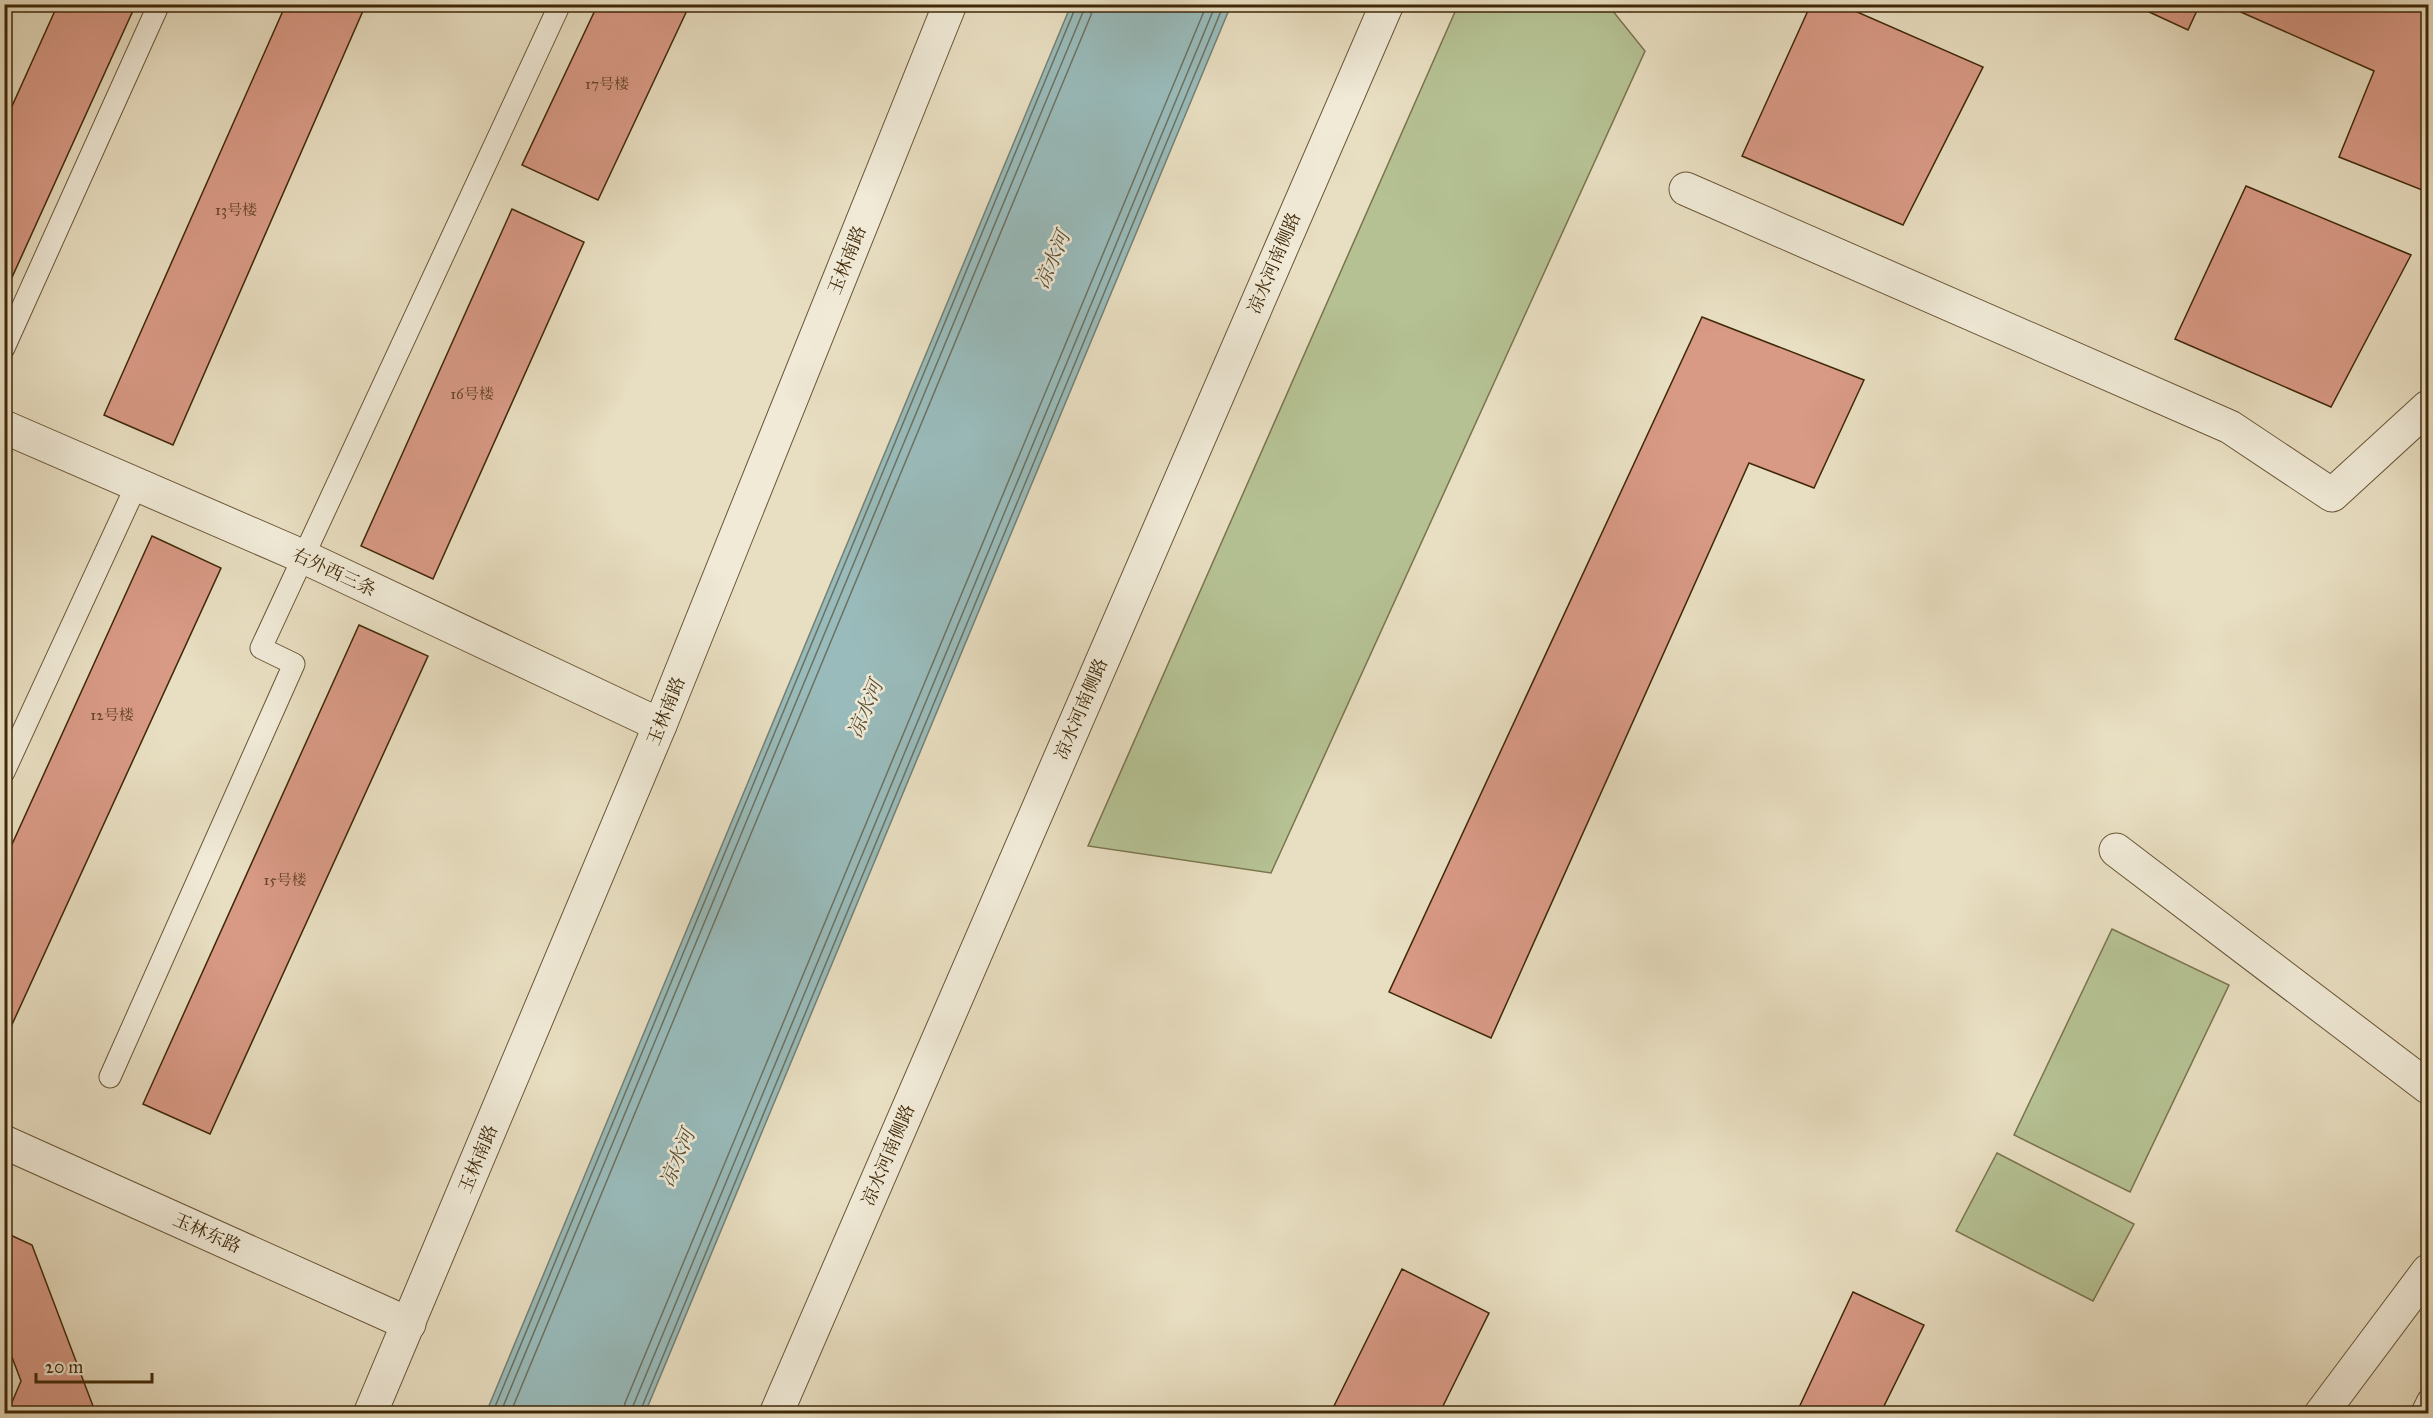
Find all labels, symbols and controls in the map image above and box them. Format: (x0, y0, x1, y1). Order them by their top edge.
house number: 17号楼 (585, 75, 629, 93)
house number: 13号楼 (215, 201, 257, 219)
street label: 凉水河南侧路 (1243, 209, 1305, 317)
street label: 玉林南路 (823, 223, 871, 297)
water label: 凉水河 (1029, 225, 1076, 292)
house number: 16号楼 (450, 385, 494, 403)
street label: 右外西三条 (289, 543, 379, 601)
street label: 凉水河南侧路 (1050, 655, 1112, 763)
street label: 玉林南路 (642, 674, 690, 748)
water label: 凉水河 (842, 674, 889, 741)
house number: 12号楼 (90, 706, 134, 724)
house number: 15号楼 (264, 871, 306, 889)
street label: 凉水河南侧路 (857, 1101, 919, 1209)
street label: 玉林南路 (454, 1122, 502, 1196)
water label: 凉水河 (654, 1123, 701, 1190)
street label: 玉林东路 (170, 1208, 244, 1258)
scale bar (36, 1346, 152, 1384)
text: 20 m (45, 1356, 83, 1378)

